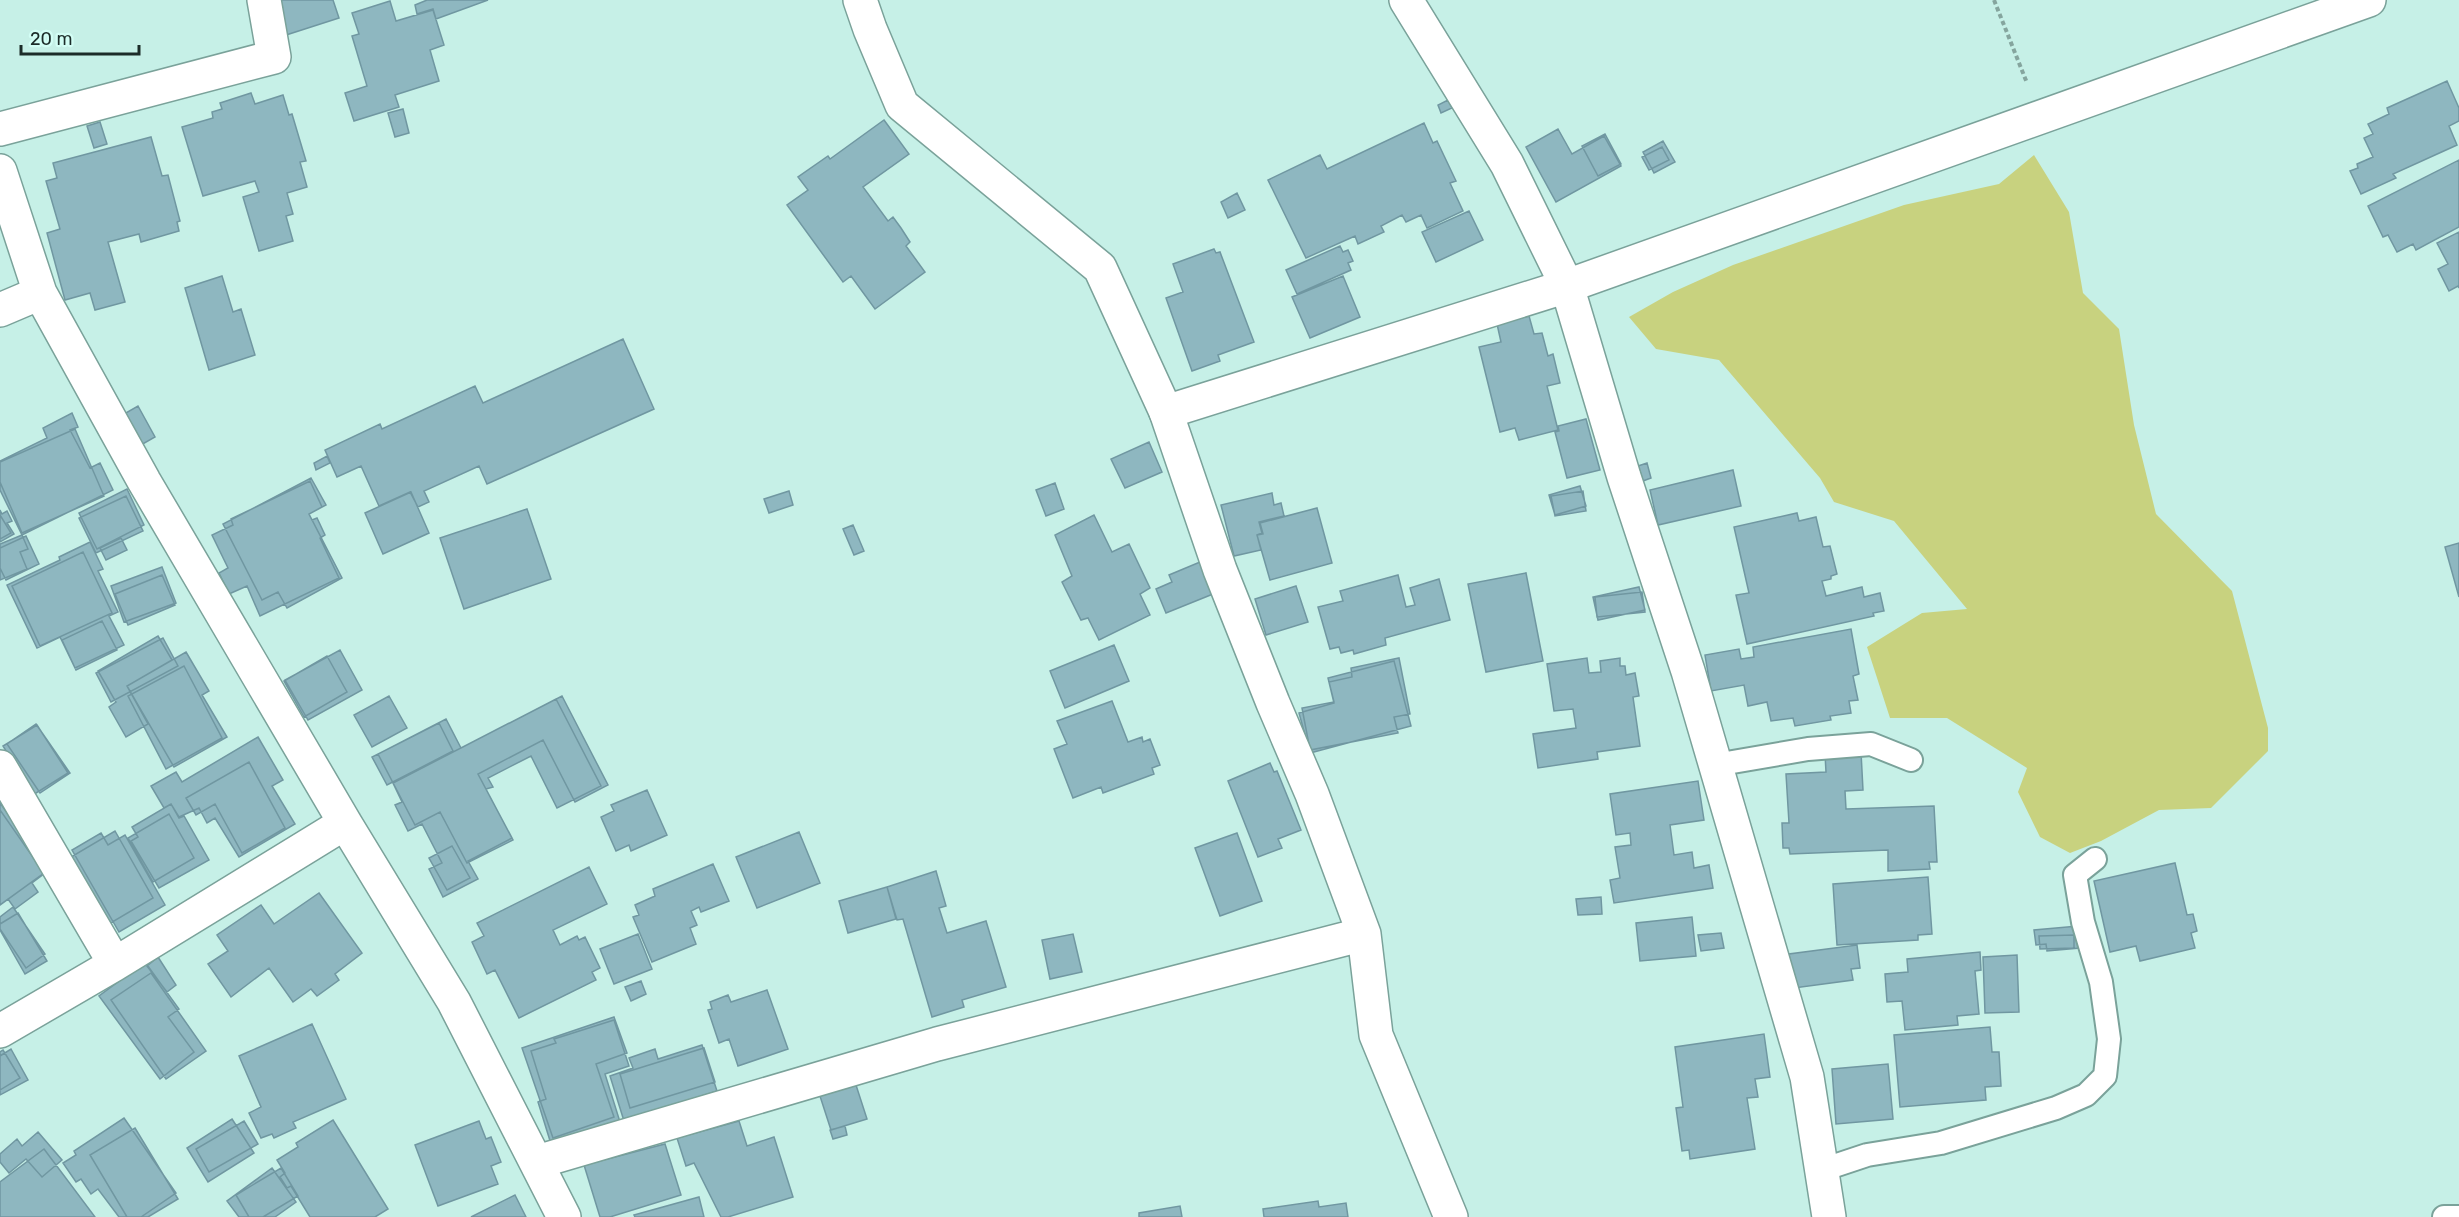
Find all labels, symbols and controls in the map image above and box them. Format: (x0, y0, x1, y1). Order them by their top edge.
scale bar (21, 18, 140, 56)
text: 20 m (30, 28, 72, 50)

